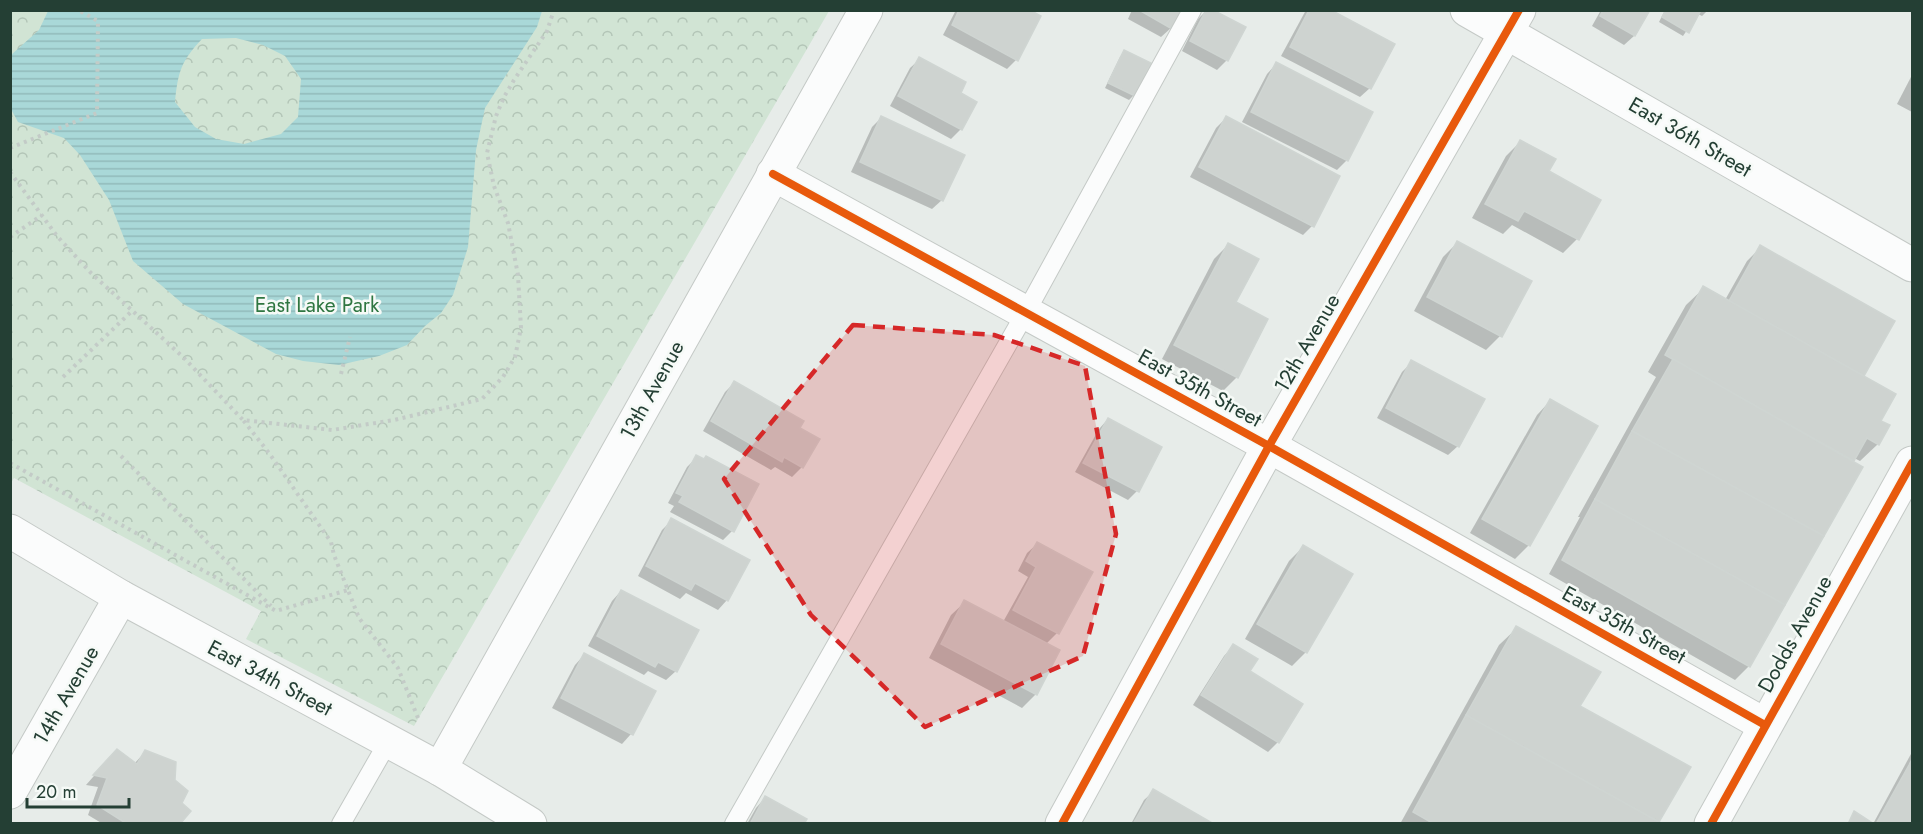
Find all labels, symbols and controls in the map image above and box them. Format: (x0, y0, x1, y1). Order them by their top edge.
street label: East 36th Street (1623, 90, 1757, 184)
street label: 12th Avenue (1267, 288, 1347, 398)
park label: East Lake Park (255, 290, 380, 320)
street label: 13th Avenue (613, 335, 692, 445)
street label: East 35th Street (1133, 342, 1267, 434)
street label: Dodds Avenue (1750, 570, 1840, 698)
street label: East 35th Street (1557, 579, 1691, 671)
street label: East 34th Street (202, 632, 338, 724)
street label: 14th Avenue (26, 640, 106, 750)
scale bar (27, 771, 129, 809)
text: 20 m (36, 779, 76, 805)

